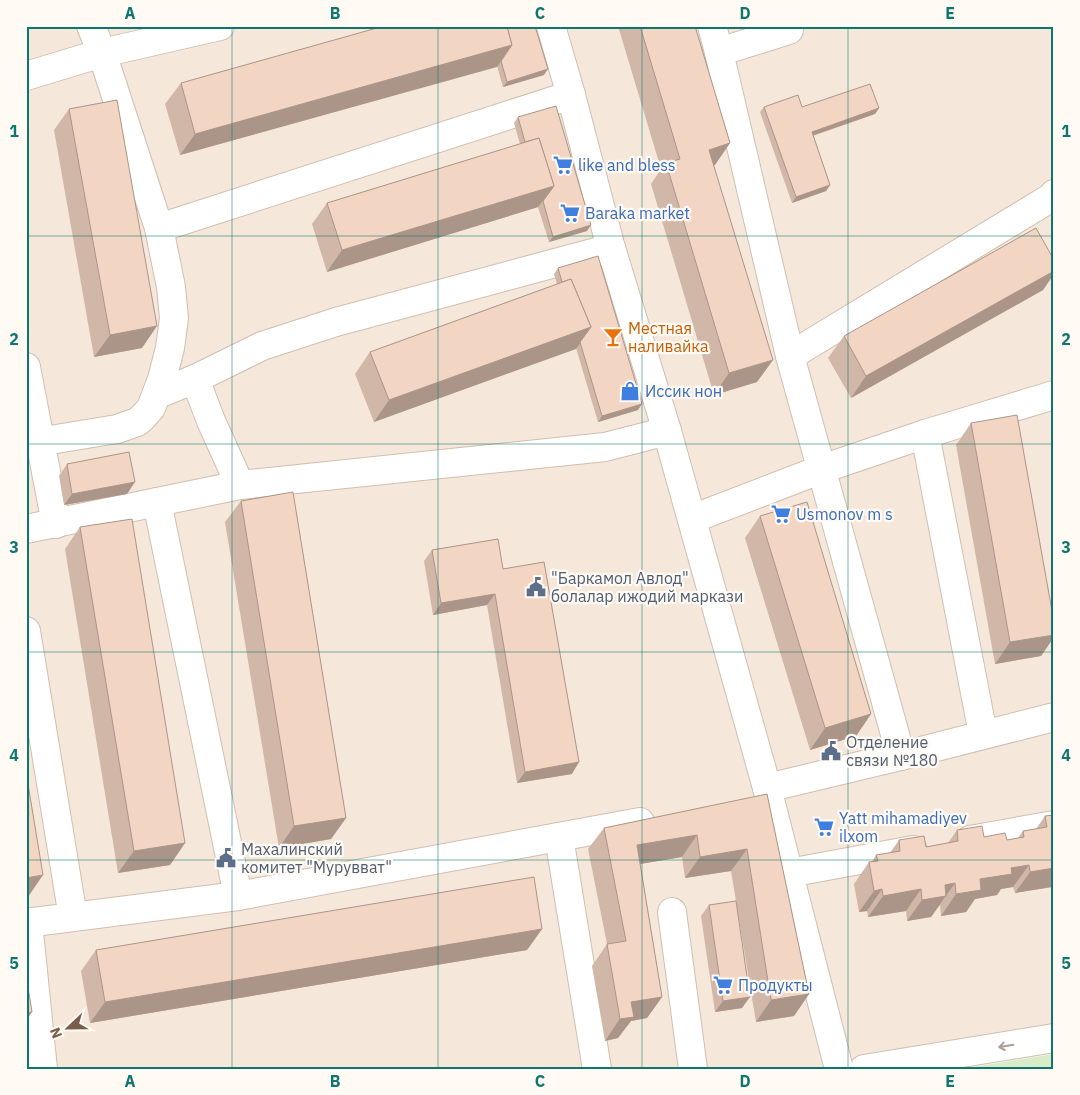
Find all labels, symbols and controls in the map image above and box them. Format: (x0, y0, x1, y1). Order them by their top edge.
text: A (125, 3, 136, 23)
text: B (330, 3, 341, 23)
text: C (535, 3, 545, 23)
text: D (739, 3, 751, 23)
text: E (945, 3, 955, 23)
text: 1 (9, 121, 19, 141)
text: 1 (1061, 121, 1071, 141)
supermarket icon: like and bless (552, 154, 574, 176)
place label: like and bless (578, 155, 676, 175)
supermarket icon: Baraka market (559, 202, 581, 224)
place label: Baraka market (585, 203, 690, 223)
place label: Местная наливайка (628, 318, 709, 356)
bar icon: Местная наливайка (602, 326, 624, 348)
text: 2 (9, 329, 19, 349)
text: 2 (1061, 329, 1071, 349)
shop icon: Иссик нон (619, 380, 641, 402)
place label: Иссик нон (645, 381, 722, 401)
supermarket icon: Usmonov m s (770, 503, 792, 525)
place label: Usmonov m s (796, 504, 893, 524)
text: 3 (9, 537, 19, 557)
text: 3 (1061, 537, 1071, 557)
place label: "Баркамол Авлод" болалар ижодий маркази (551, 568, 743, 606)
public building icon: "Баркамол Авлод" болалар ижодий маркази (525, 576, 547, 598)
place label: Отделение связи №180 (846, 732, 938, 770)
public building icon: Отделение связи №180 (820, 740, 842, 762)
text: 4 (9, 745, 19, 765)
text: 4 (1061, 745, 1071, 765)
place label: Yatt mihamadiyev ilxom (839, 808, 967, 846)
supermarket icon: Yatt mihamadiyev ilxom (813, 816, 835, 838)
place label: Махалинский комитет "Мурувват" (241, 839, 392, 877)
public building icon: Махалинский комитет "Мурувват" (215, 847, 237, 869)
text: 5 (9, 953, 19, 973)
text: 5 (1061, 953, 1071, 973)
supermarket icon: Продукты (712, 974, 734, 996)
place label: Продукты (738, 975, 813, 995)
north arrow (42, 1002, 92, 1052)
text: N (46, 1025, 66, 1041)
one-way arrow (998, 1041, 1014, 1051)
text: A (125, 1071, 136, 1091)
text: B (330, 1071, 341, 1091)
text: C (535, 1071, 545, 1091)
text: D (739, 1071, 751, 1091)
text: E (945, 1071, 955, 1091)

